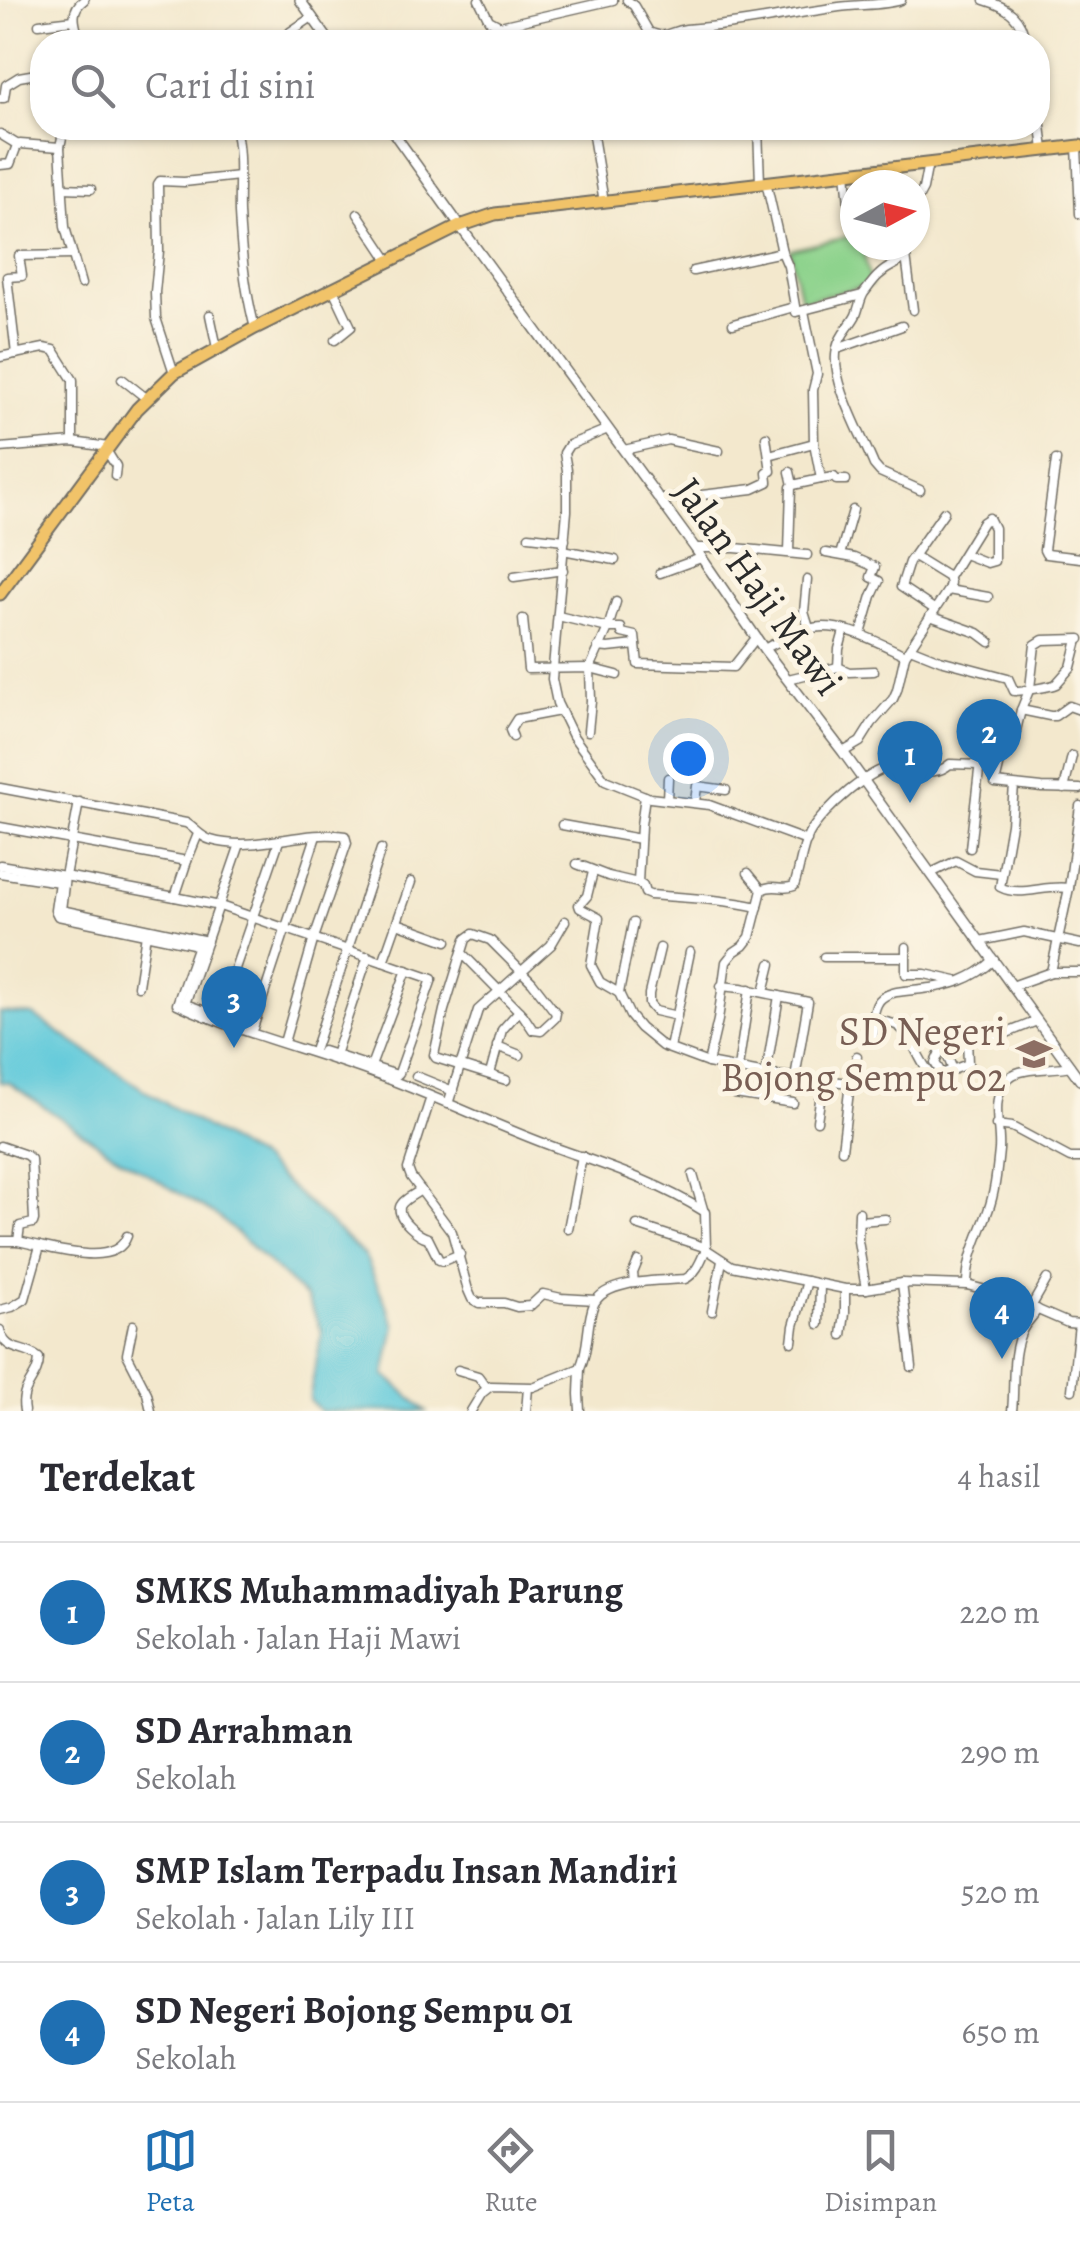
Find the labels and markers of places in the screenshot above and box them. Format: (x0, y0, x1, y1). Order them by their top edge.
pin: 2 (956, 698, 1022, 781)
pin: 1 (878, 720, 942, 803)
pin: 3 (202, 966, 266, 1048)
place label: SD Negeri Bojong Sempu 02 (720, 1004, 1006, 1105)
school or university icon: SD Negeri Bojong Sempu 02 (1015, 1035, 1053, 1073)
pin: 4 (970, 1276, 1034, 1359)

